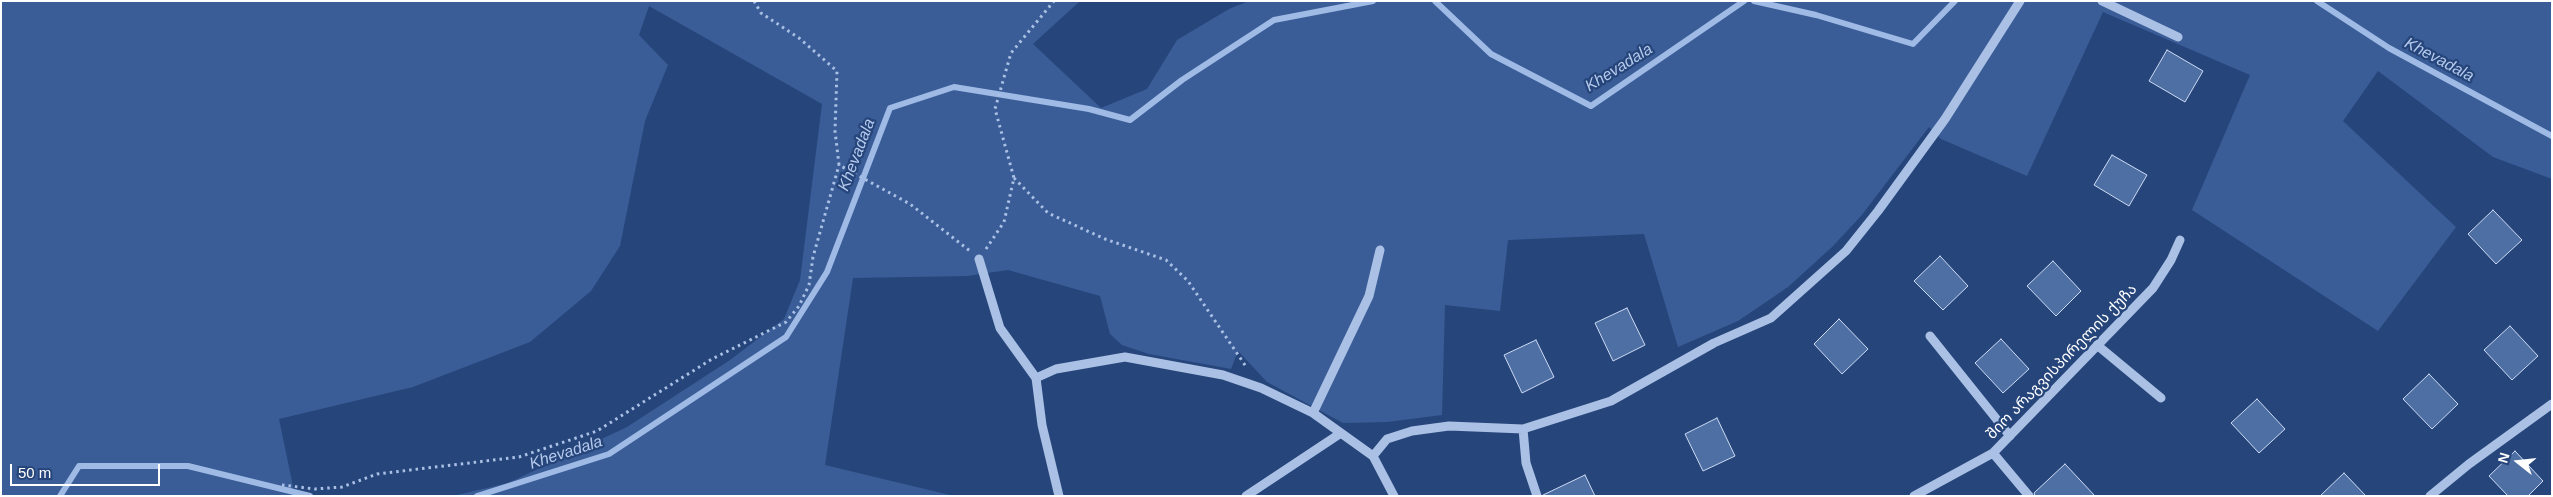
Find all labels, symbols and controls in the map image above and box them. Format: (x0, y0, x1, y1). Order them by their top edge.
water label: Khevadala (2401, 34, 2477, 86)
water label: Khevadala (1582, 40, 1656, 96)
water label: Khevadala (834, 116, 880, 194)
street label: შიო არაგვისპირელის ქუჩა (1983, 281, 2141, 443)
water label: Khevadala (527, 432, 605, 474)
north arrow (2493, 437, 2543, 487)
text: N (2494, 451, 2513, 465)
scale bar (12, 454, 162, 486)
text: 50 m (18, 464, 51, 481)

